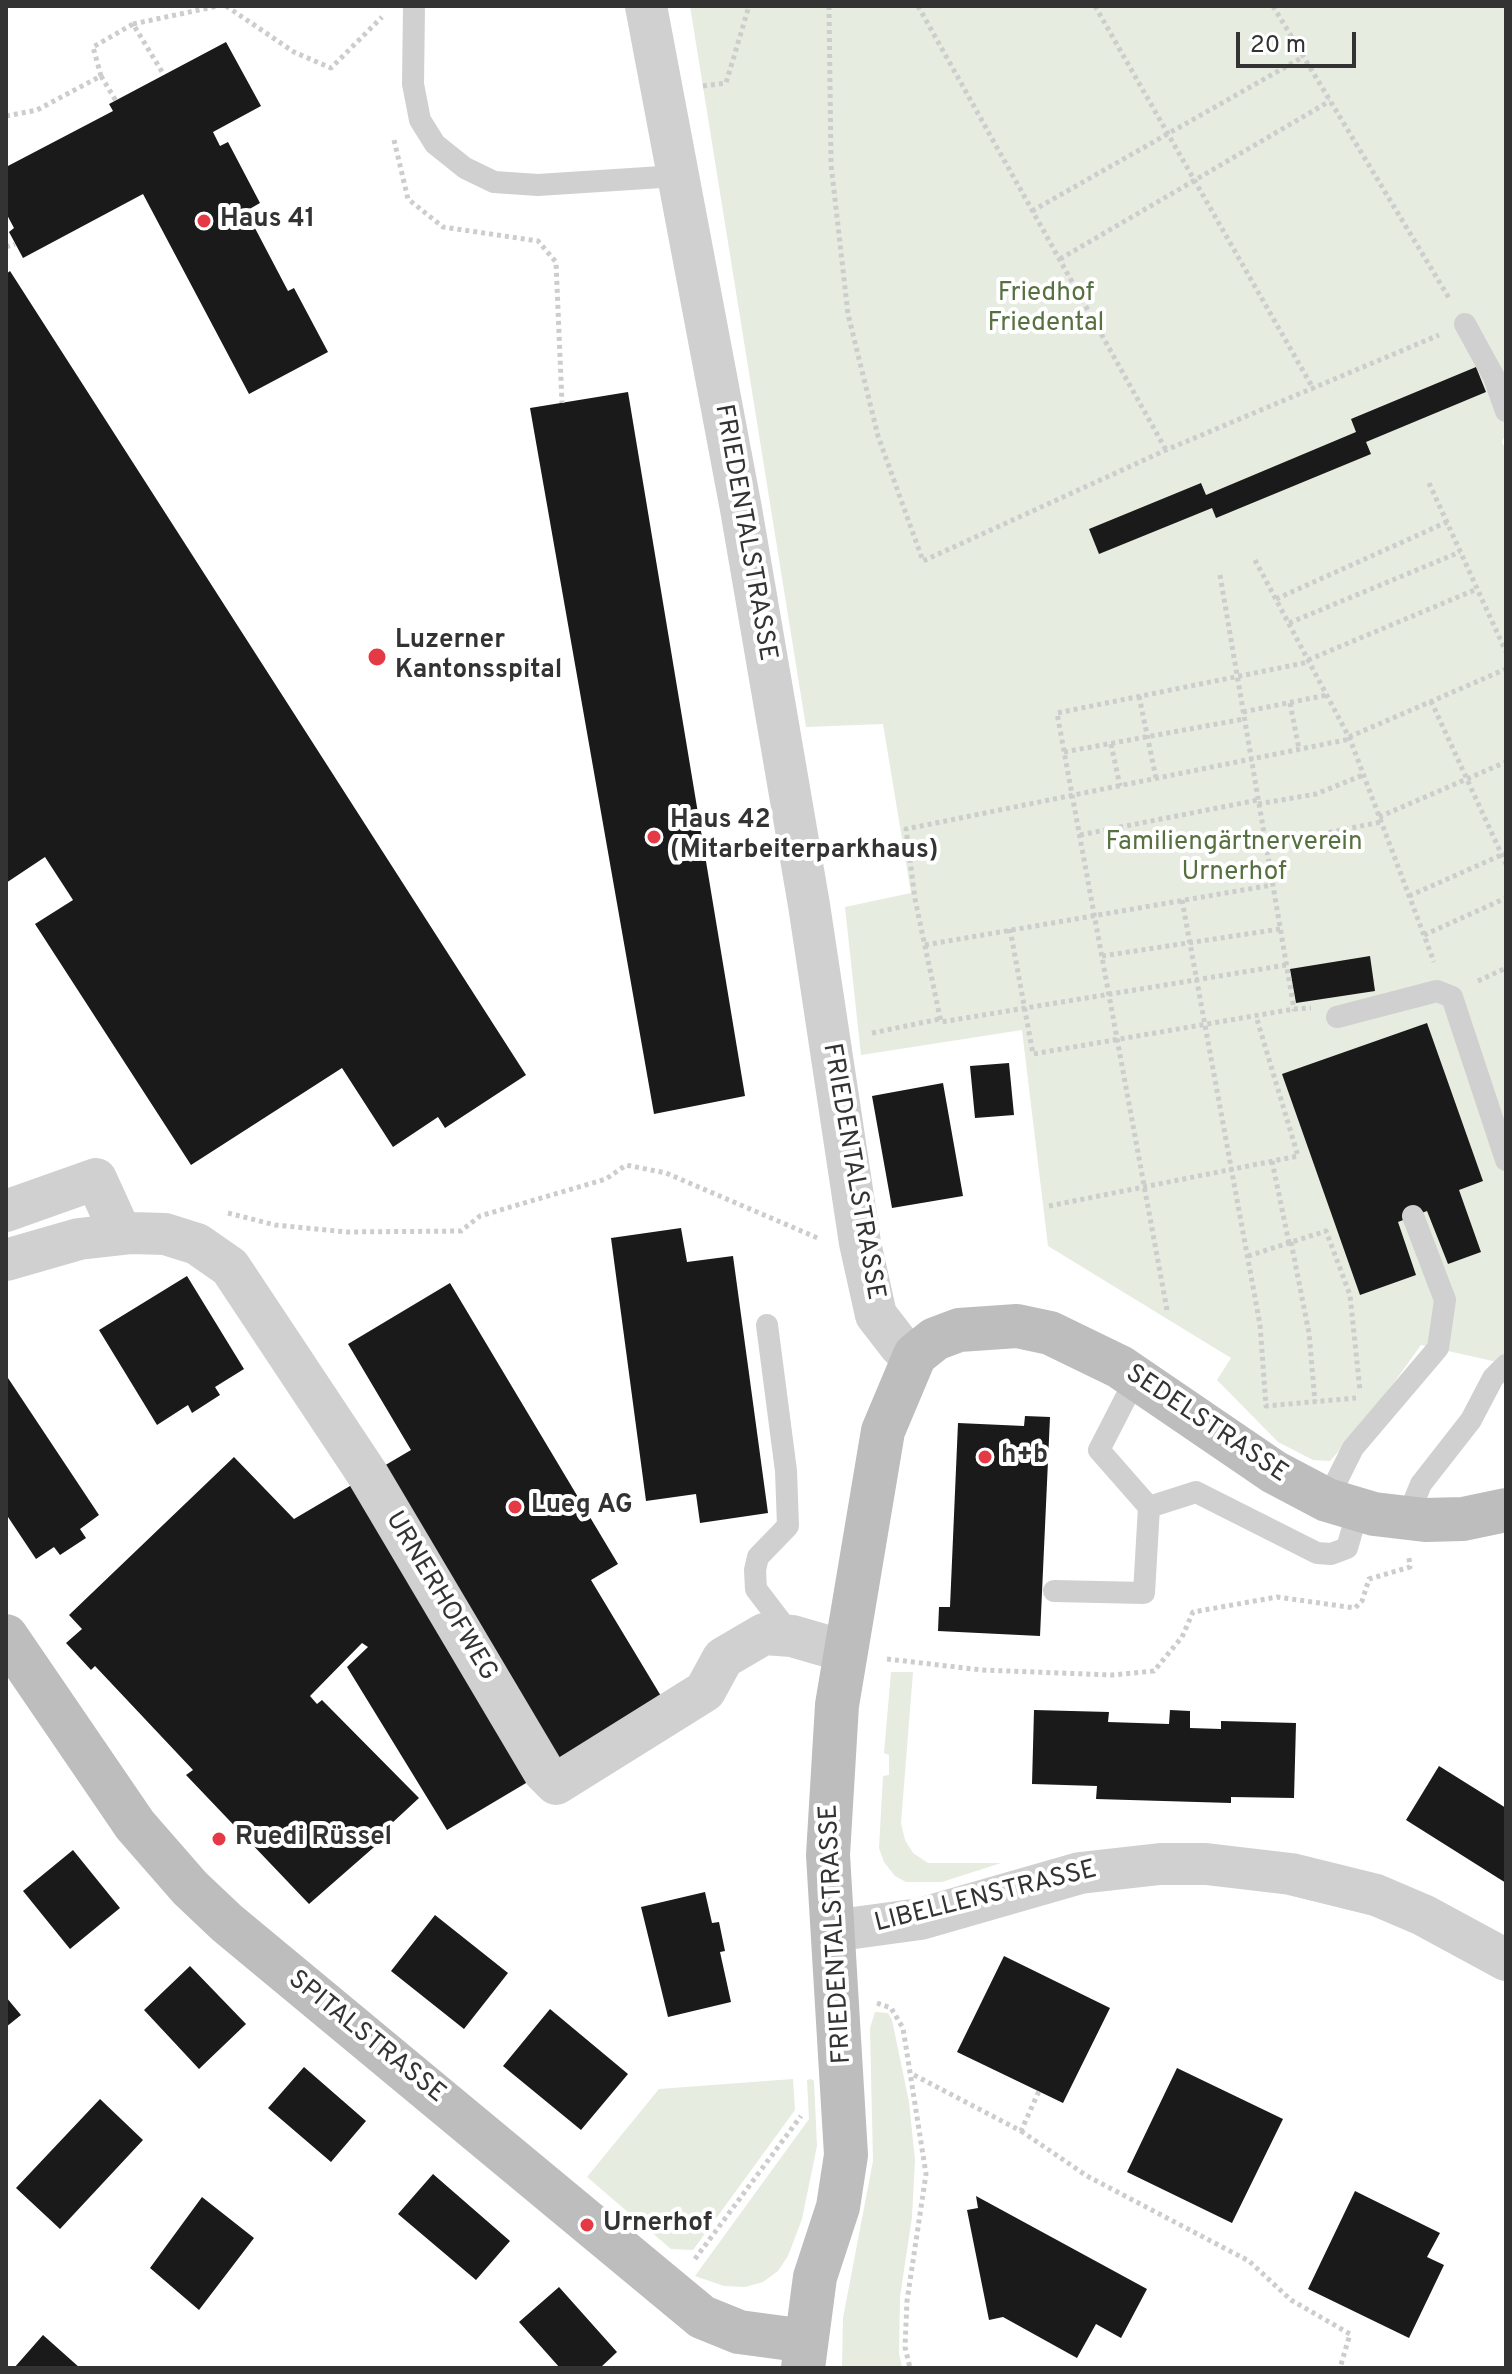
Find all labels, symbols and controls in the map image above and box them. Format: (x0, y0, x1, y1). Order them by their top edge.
scale bar (1240, 16, 1360, 66)
text: 20 m (1250, 31, 1306, 61)
place label: Haus 41 (220, 205, 315, 237)
marker: Haus 41 (195, 212, 213, 230)
park label: Friedhof Friedental (988, 279, 1104, 340)
street label: FRIEDENTALSTRASSE (706, 402, 782, 664)
place label: Luzerner Kantonsspital (395, 626, 562, 688)
marker: Luzerner Kantonsspital (366, 646, 388, 668)
place label: Haus 42 (Mitarbeiterparkhaus) (670, 806, 938, 868)
marker: Haus 42 (Mitarbeiterparkhaus) (645, 828, 663, 846)
park label: Familiengärtnerverein Urnerhof (1105, 828, 1363, 890)
street label: FRIEDENTALSTRASSE (814, 1041, 890, 1303)
street label: SEDELSTRASSE (1119, 1359, 1293, 1491)
place label: h+b (1001, 1441, 1048, 1473)
marker: h+b (976, 1448, 994, 1466)
place label: Lueg AG (531, 1491, 633, 1523)
marker: Lueg AG (506, 1498, 524, 1516)
street label: URNERHOFWEG (377, 1507, 503, 1687)
street label: FRIEDENTALSTRASSE (815, 1803, 859, 2065)
place label: Ruedi Rüssel (235, 1823, 392, 1855)
marker: Ruedi Rüssel (210, 1830, 228, 1848)
street label: LIBELLENSTRASSE (872, 1855, 1100, 1941)
street label: SPITALSTRASSE (281, 1965, 451, 2111)
place label: Urnerhof (603, 2209, 712, 2241)
marker: Urnerhof (578, 2216, 596, 2234)

